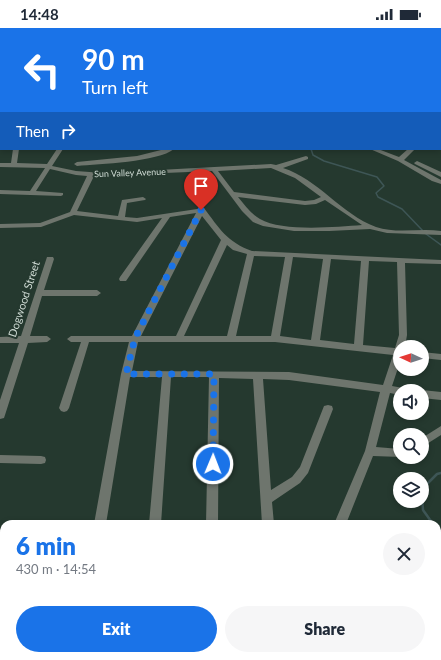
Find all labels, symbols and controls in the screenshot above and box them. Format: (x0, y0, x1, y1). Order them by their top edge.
text: 14:48 (20, 5, 59, 23)
text: 90 m (82, 42, 145, 76)
icon: left (16, 44, 68, 96)
text: Turn left (82, 76, 148, 98)
icon: right (57, 120, 79, 142)
text: Then (16, 122, 49, 140)
street label: Sun Valley Avenue (94, 166, 166, 179)
pin (184, 169, 218, 210)
icon: arrive (190, 175, 212, 197)
street label: Dogwood Street (5, 259, 42, 339)
north arrow (393, 340, 429, 376)
map controls (393, 340, 429, 508)
button: sound (393, 384, 429, 420)
button: search (393, 428, 429, 464)
position arrow (192, 443, 234, 485)
button: layers (393, 472, 429, 508)
text: 6 min (16, 531, 76, 560)
button: close (383, 533, 425, 575)
text: 430 m · 14:54 (16, 561, 96, 577)
button: Exit (16, 606, 217, 652)
button: Share (225, 606, 425, 652)

